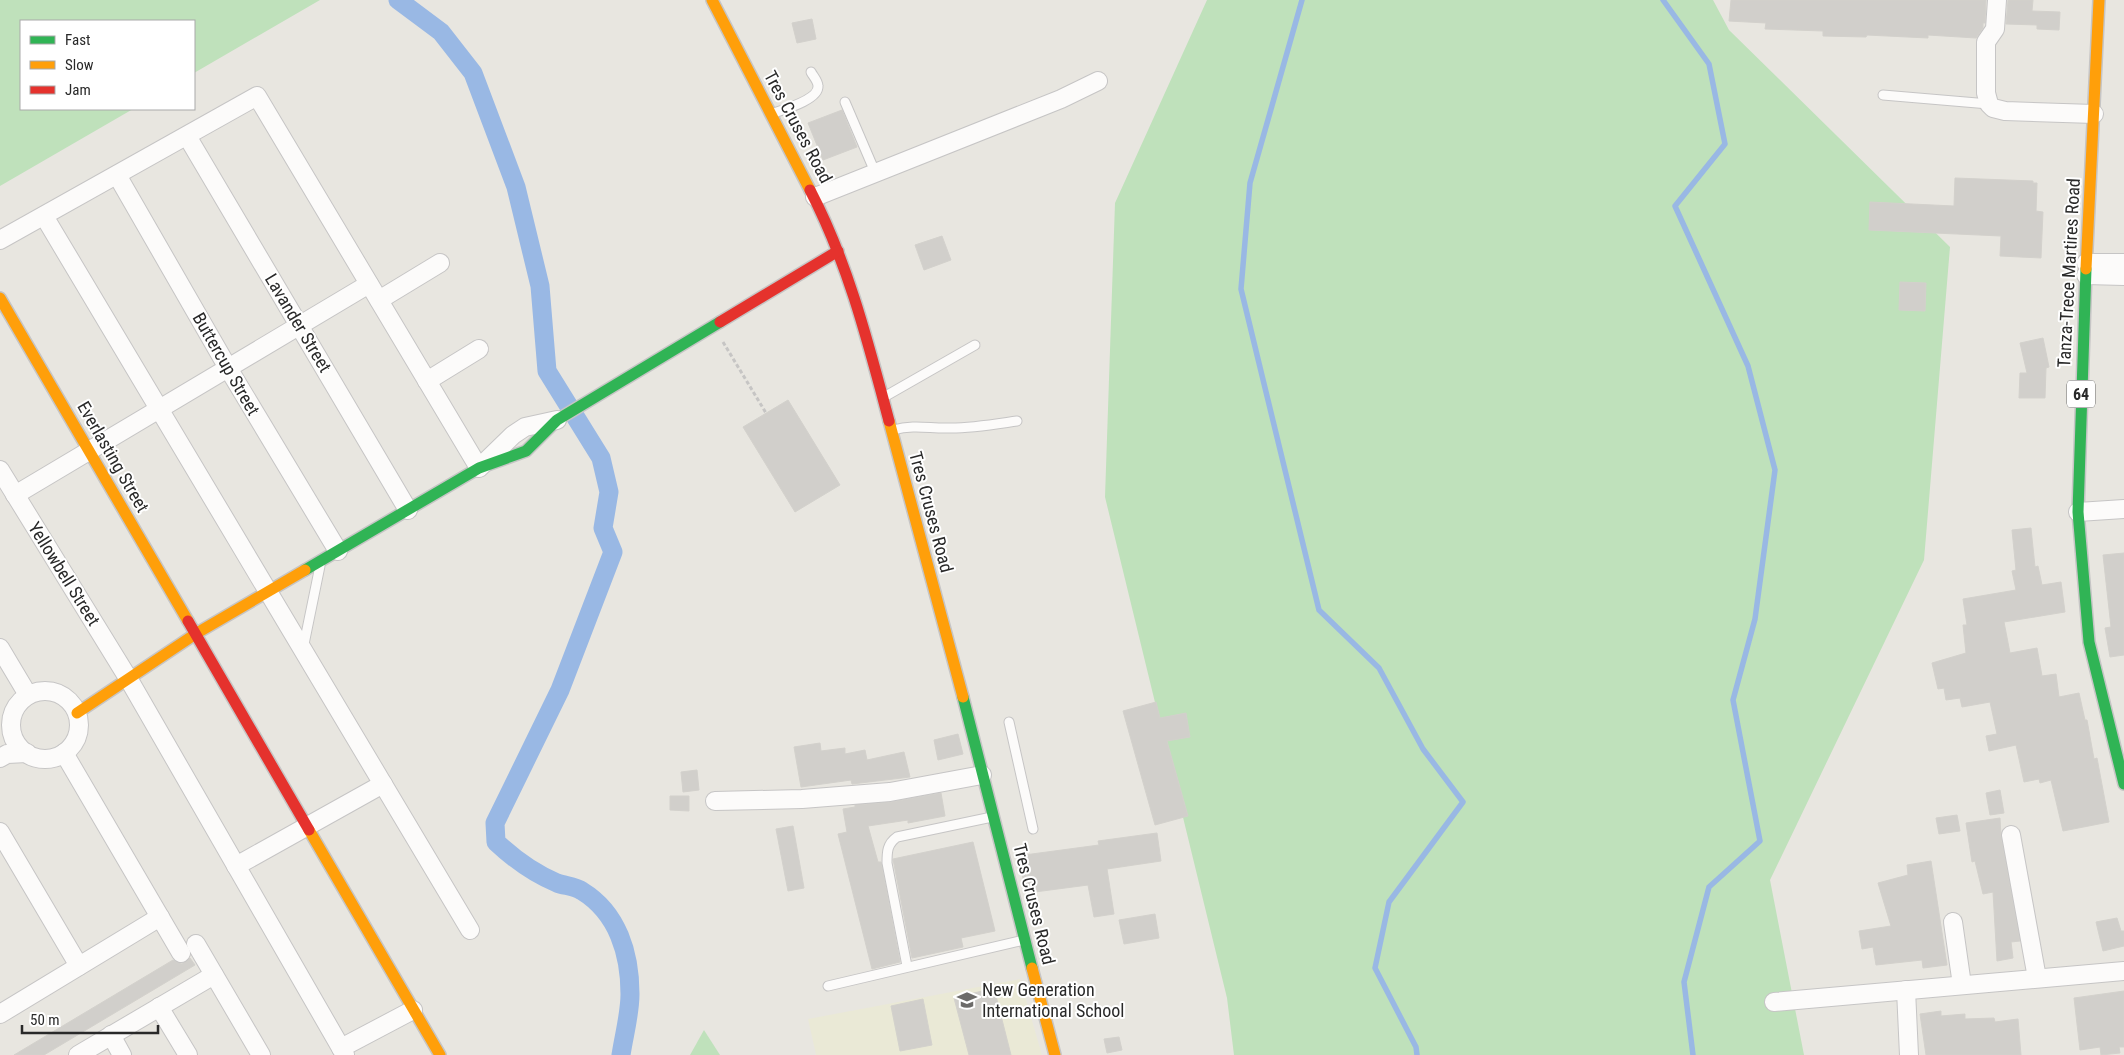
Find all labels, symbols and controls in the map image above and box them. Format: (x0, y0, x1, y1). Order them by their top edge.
legend (20, 20, 195, 110)
text: Fast (65, 31, 90, 49)
text: Slow (65, 56, 94, 74)
street label: Tres Cruses Road (760, 67, 837, 187)
text: Jam (65, 81, 91, 99)
street label: Tanza-Trece Martires Road (2053, 178, 2084, 368)
street label: Lavander Street (261, 270, 336, 376)
street label: Buttercup Street (189, 309, 264, 419)
road number: 64 (2067, 380, 2095, 408)
street label: Everlasting Street (73, 398, 154, 516)
street label: Tres Cruses Road (905, 449, 958, 575)
street label: Yellowbell Street (24, 518, 105, 629)
street label: Tres Cruses Road (1009, 841, 1060, 967)
place label: New Generation International School (982, 979, 1124, 1021)
school or university icon: New Generation International School (956, 989, 978, 1011)
scale bar (22, 1002, 159, 1034)
text: 50 m (30, 1011, 60, 1029)

